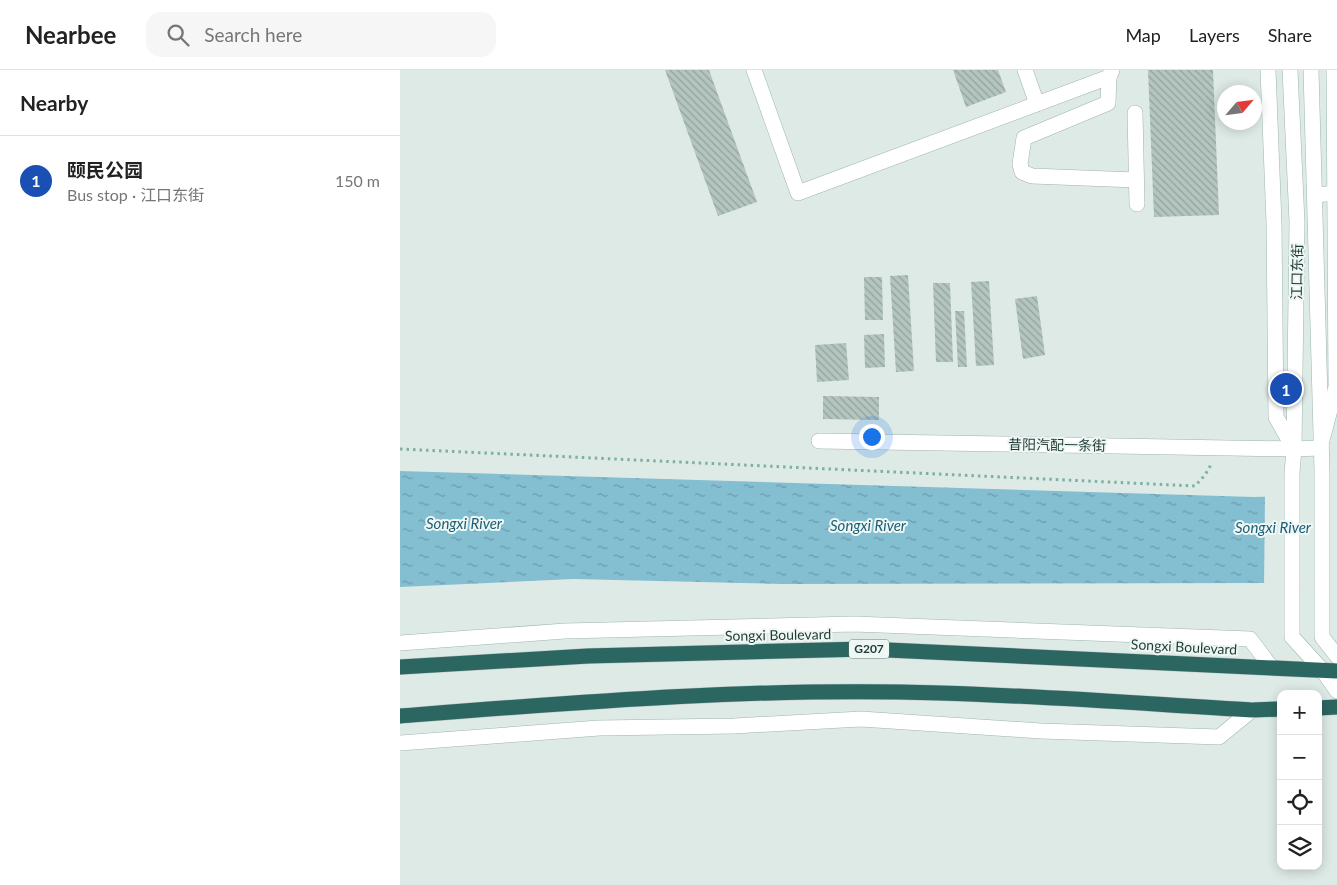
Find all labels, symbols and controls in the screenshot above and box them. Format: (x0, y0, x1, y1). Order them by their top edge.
search box (146, 12, 496, 57)
text: Nearbee (25, 20, 116, 49)
icon: search (164, 21, 192, 49)
text: Search here (204, 23, 302, 46)
text: Map (1125, 24, 1161, 46)
text: Layers (1189, 24, 1240, 46)
text: Share (1268, 24, 1312, 46)
north arrow (1217, 85, 1262, 130)
text: Nearby (20, 90, 88, 115)
text: 颐民公园 (67, 158, 143, 181)
text: 1 (31, 171, 41, 190)
text: 150 m (335, 171, 380, 190)
text: Bus stop · 江口东街 (67, 185, 204, 204)
street label: 江口东街 (1288, 244, 1305, 300)
pin: 1 (1270, 370, 1302, 408)
your location (859, 424, 885, 450)
street label: 昔阳汽配一条街 (1008, 435, 1106, 454)
water label: Songxi River (426, 514, 503, 532)
water label: Songxi River (830, 516, 907, 534)
water label: Songxi River (1235, 518, 1312, 536)
street label: Songxi Boulevard (725, 625, 831, 644)
street label: Songxi Boulevard (1130, 635, 1238, 658)
road number: G207 (849, 640, 889, 658)
map controls (1277, 690, 1322, 870)
button: + (1277, 690, 1322, 735)
button: − (1277, 735, 1322, 780)
button: locate (1277, 780, 1322, 825)
button: layers (1277, 825, 1322, 870)

